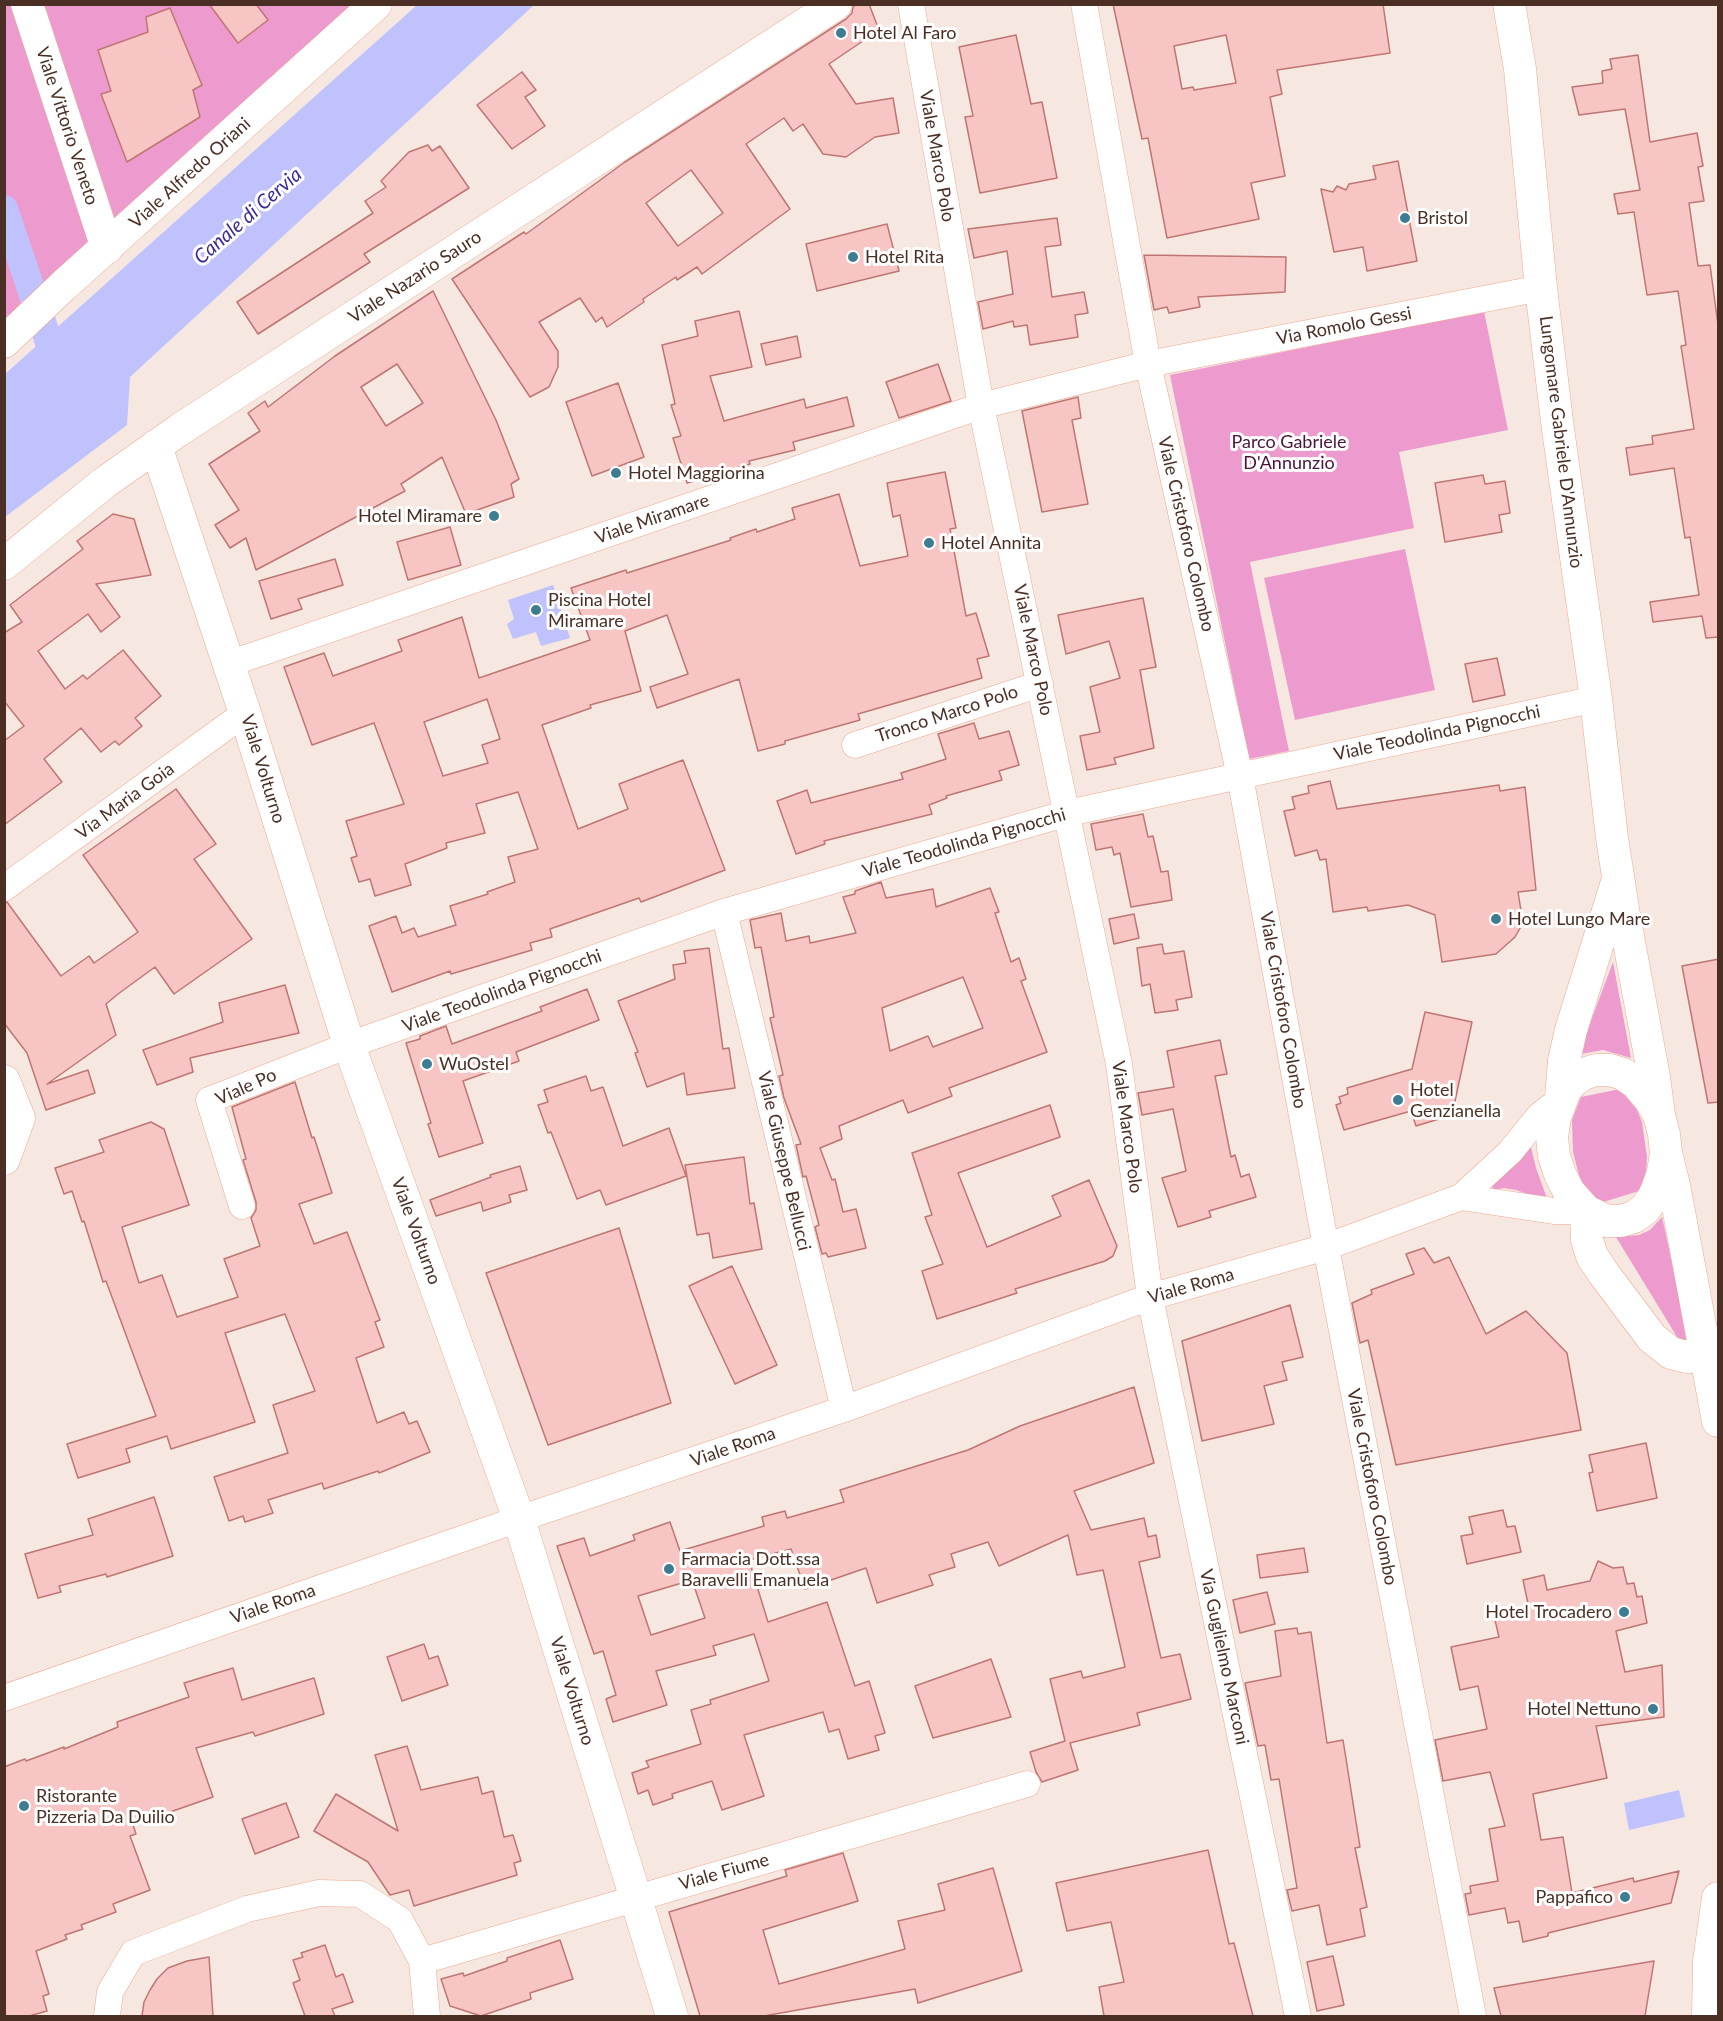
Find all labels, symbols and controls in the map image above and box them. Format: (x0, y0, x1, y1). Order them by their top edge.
place label: Hotel Al Faro (853, 22, 957, 44)
marker: Hotel Al Faro (834, 26, 848, 40)
street label: Viale Vittorio Veneto (31, 44, 103, 208)
street label: Viale Marco Polo (915, 88, 959, 224)
street label: Viale Alfredo Oriani (125, 113, 255, 233)
water label: Canale di Cervia (189, 163, 307, 269)
place label: Bristol (1417, 207, 1468, 229)
marker: Bristol (1398, 211, 1412, 225)
street label: Viale Nazario Sauro (345, 226, 485, 328)
place label: Hotel Rita (865, 246, 944, 268)
marker: Hotel Rita (846, 250, 860, 264)
street label: Via Romolo Gessi (1274, 302, 1414, 350)
street label: Lungomare Gabriele D'Annunzio (1535, 314, 1587, 570)
park label: Parco Gabriele D'Annunzio (1231, 431, 1347, 474)
street label: Viale Cristoforo Colombo (1153, 434, 1219, 634)
place label: Hotel Maggiorina (628, 462, 765, 484)
marker: Hotel Maggiorina (609, 466, 623, 480)
street label: Viale Miramare (592, 489, 712, 549)
place label: Hotel Miramare (358, 505, 482, 527)
marker: Hotel Miramare (487, 509, 501, 523)
place label: Hotel Annita (941, 532, 1041, 554)
marker: Hotel Annita (922, 536, 936, 550)
street label: Viale Marco Polo (1009, 582, 1057, 718)
place label: Piscina Hotel Miramare (548, 589, 651, 632)
marker: Piscina Hotel Miramare (529, 603, 543, 617)
street label: Tronco Marco Polo (873, 681, 1021, 747)
street label: Viale Teodolinda Pignocchi (1332, 701, 1542, 765)
street label: Viale Volturno (236, 712, 290, 826)
street label: Via Maria Goia (72, 758, 178, 844)
street label: Viale Teodolinda Pignocchi (860, 804, 1068, 882)
place label: Hotel Lungo Mare (1508, 908, 1650, 930)
street label: Viale Cristoforo Colombo (1255, 910, 1311, 1110)
marker: Hotel Lungo Mare (1489, 912, 1503, 926)
street label: Viale Teodolinda Pignocchi (399, 945, 605, 1037)
place label: WuOstel (439, 1053, 509, 1075)
marker: WuOstel (420, 1057, 434, 1071)
street label: Viale Marco Polo (1107, 1059, 1147, 1195)
street label: Viale Po (212, 1064, 280, 1110)
street label: Viale Giuseppe Bellucci (753, 1069, 815, 1253)
place label: Hotel Genzianella (1410, 1079, 1501, 1122)
marker: Hotel Genzianella (1391, 1093, 1405, 1107)
street label: Viale Volturno (387, 1174, 445, 1288)
street label: Viale Roma (1146, 1263, 1236, 1309)
street label: Viale Cristoforo Colombo (1342, 1387, 1402, 1587)
street label: Viale Roma (688, 1422, 778, 1472)
place label: Farmacia Dott.ssa Baravelli Emanuela (681, 1548, 829, 1590)
marker: Farmacia Dott.ssa Baravelli Emanuela (662, 1562, 676, 1576)
street label: Via Guglielmo Marconi (1195, 1567, 1253, 1747)
street label: Viale Roma (228, 1579, 318, 1629)
place label: Hotel Trocadero (1485, 1601, 1612, 1623)
marker: Hotel Trocadero (1617, 1605, 1631, 1619)
street label: Viale Volturno (545, 1634, 599, 1748)
place label: Hotel Nettuno (1527, 1698, 1641, 1720)
marker: Hotel Nettuno (1646, 1702, 1660, 1716)
place label: Ristorante Pizzeria Da Duilio (36, 1785, 175, 1828)
marker: Ristorante Pizzeria Da Duilio (17, 1799, 31, 1813)
street label: Viale Fiume (677, 1849, 771, 1895)
place label: Pappafico (1536, 1886, 1613, 1908)
marker: Pappafico (1618, 1890, 1632, 1904)

